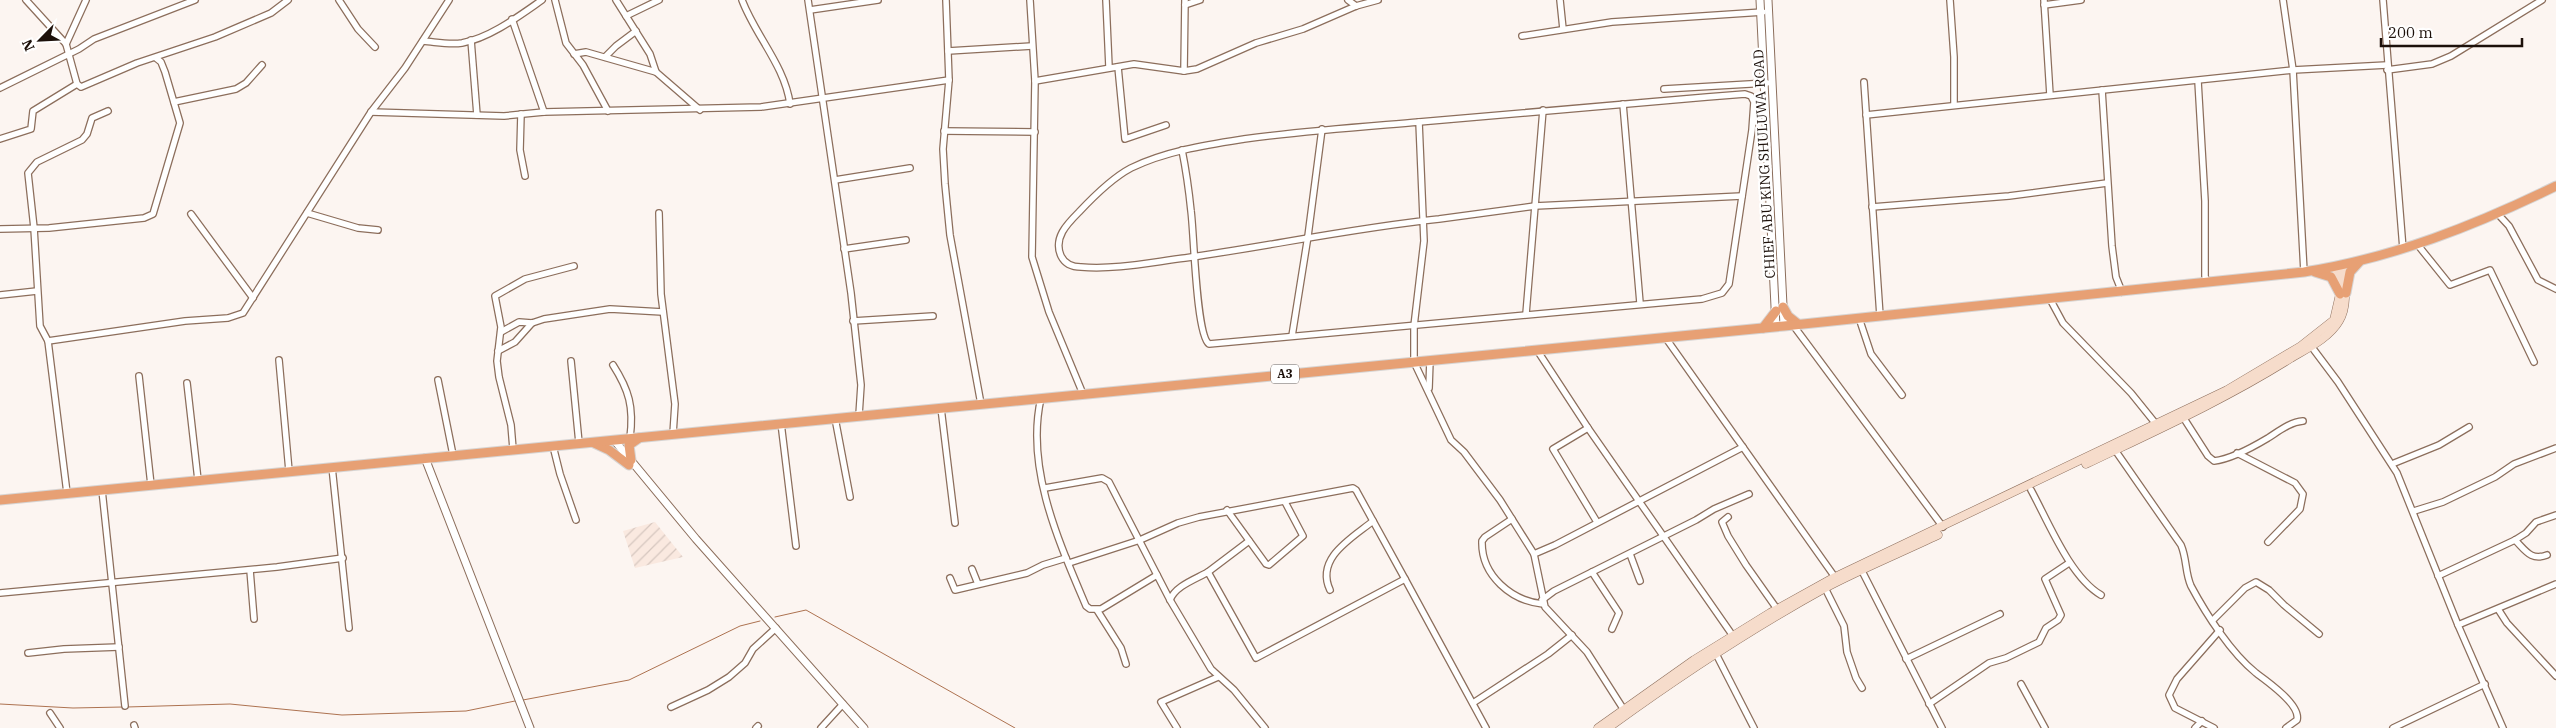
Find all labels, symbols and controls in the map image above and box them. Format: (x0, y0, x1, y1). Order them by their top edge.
north arrow (15, 15, 65, 65)
scale bar (2381, 15, 2522, 47)
text: 200 m (2388, 23, 2433, 42)
text: N (18, 37, 39, 54)
street label: CHIEF ABU KING SHULUWA ROAD (1749, 49, 1779, 279)
road number: A3 (1271, 364, 1299, 384)

